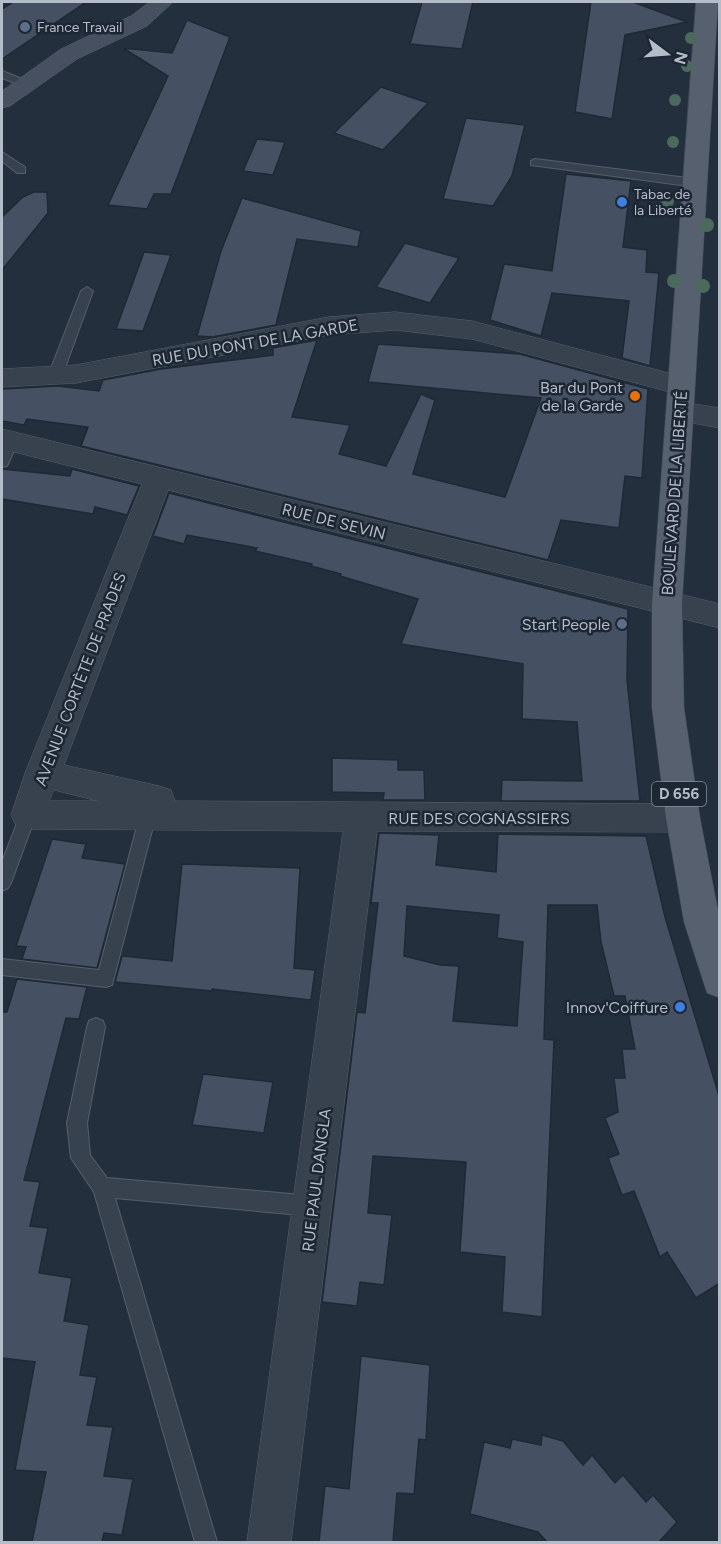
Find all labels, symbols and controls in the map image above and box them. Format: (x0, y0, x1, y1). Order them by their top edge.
place label: France Travail (37, 19, 122, 36)
marker: France Travail (18, 20, 32, 34)
north arrow (637, 24, 697, 84)
text: N (670, 49, 692, 67)
place label: Tabac de la Liberté (634, 186, 692, 219)
marker: Tabac de la Liberté (615, 195, 629, 209)
street label: RUE DU PONT DE LA GARDE (151, 315, 360, 370)
place label: Bar du Pont de la Garde (540, 378, 623, 415)
marker: Bar du Pont de la Garde (628, 389, 642, 403)
street label: BOULEVARD DE LA LIBERTÉ (658, 390, 691, 596)
street label: RUE DE SEVIN (280, 499, 388, 544)
street label: AVENUE CORTÈTE DE PRADES (31, 570, 130, 789)
place label: Start People (522, 615, 610, 634)
marker: Start People (615, 617, 629, 631)
road number: D 656 (652, 782, 706, 806)
street label: RUE DES COGNASSIERS (388, 809, 570, 828)
place label: Innov'Coiffure (566, 998, 668, 1017)
marker: Innov'Coiffure (673, 1000, 687, 1014)
street label: RUE PAUL DANGLA (298, 1107, 335, 1253)

